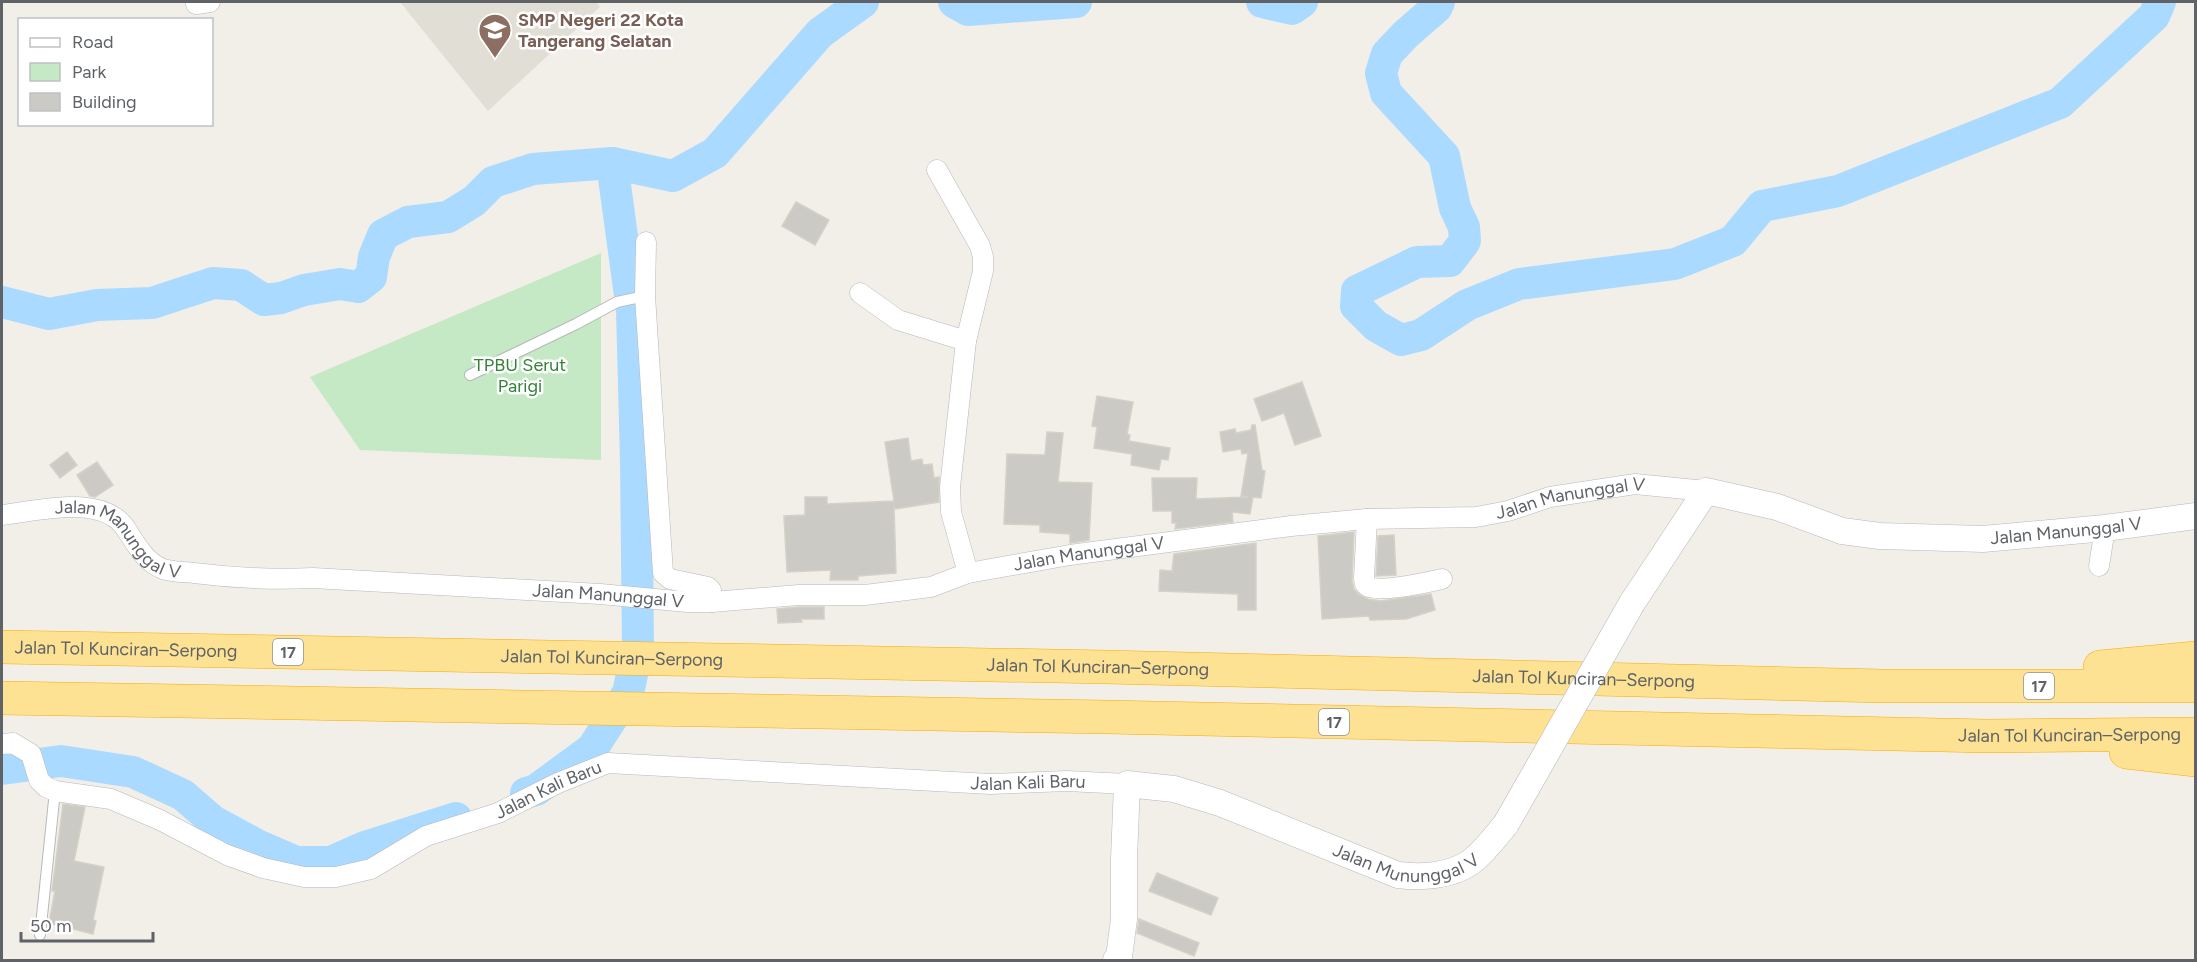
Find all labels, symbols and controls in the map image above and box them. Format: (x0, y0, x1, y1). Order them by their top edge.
place label: SMP Negeri 22 Kota Tangerang Selatan (518, 9, 684, 52)
school or university icon: SMP Negeri 22 Kota Tangerang Selatan (477, 12, 513, 59)
legend (18, 18, 213, 126)
text: Road (72, 31, 113, 53)
text: Park (72, 61, 107, 83)
text: Building (72, 91, 137, 113)
park label: TPBU Serut Parigi (474, 354, 566, 397)
street label: Jalan Manunggal V (1494, 473, 1646, 524)
street label: Jalan Manunggal V (54, 496, 183, 583)
street label: Jalan Manunggal V (1989, 512, 2143, 549)
street label: Jalan Manunggal V (1012, 532, 1166, 576)
street label: Jalan Manunggal V (532, 579, 685, 613)
street label: Jalan Tol Kunciran–Serpong (14, 636, 238, 662)
road number: 17 (273, 639, 303, 665)
street label: Jalan Tol Kunciran–Serpong (500, 645, 723, 671)
street label: Jalan Tol Kunciran–Serpong (986, 654, 1209, 681)
street label: Jalan Tol Kunciran–Serpong (1472, 665, 1695, 692)
road number: 17 (2024, 673, 2054, 699)
road number: 17 (1319, 709, 1349, 735)
street label: Jalan Tol Kunciran–Serpong (1958, 723, 2181, 747)
street label: Jalan Kali Baru (491, 756, 605, 824)
street label: Jalan Kali Baru (970, 770, 1086, 795)
street label: Jalan Mununggal V (1327, 835, 1481, 861)
text: Jalan Mununggal V (1330, 839, 1484, 887)
scale bar (21, 905, 153, 943)
text: 50 m (30, 915, 72, 937)

